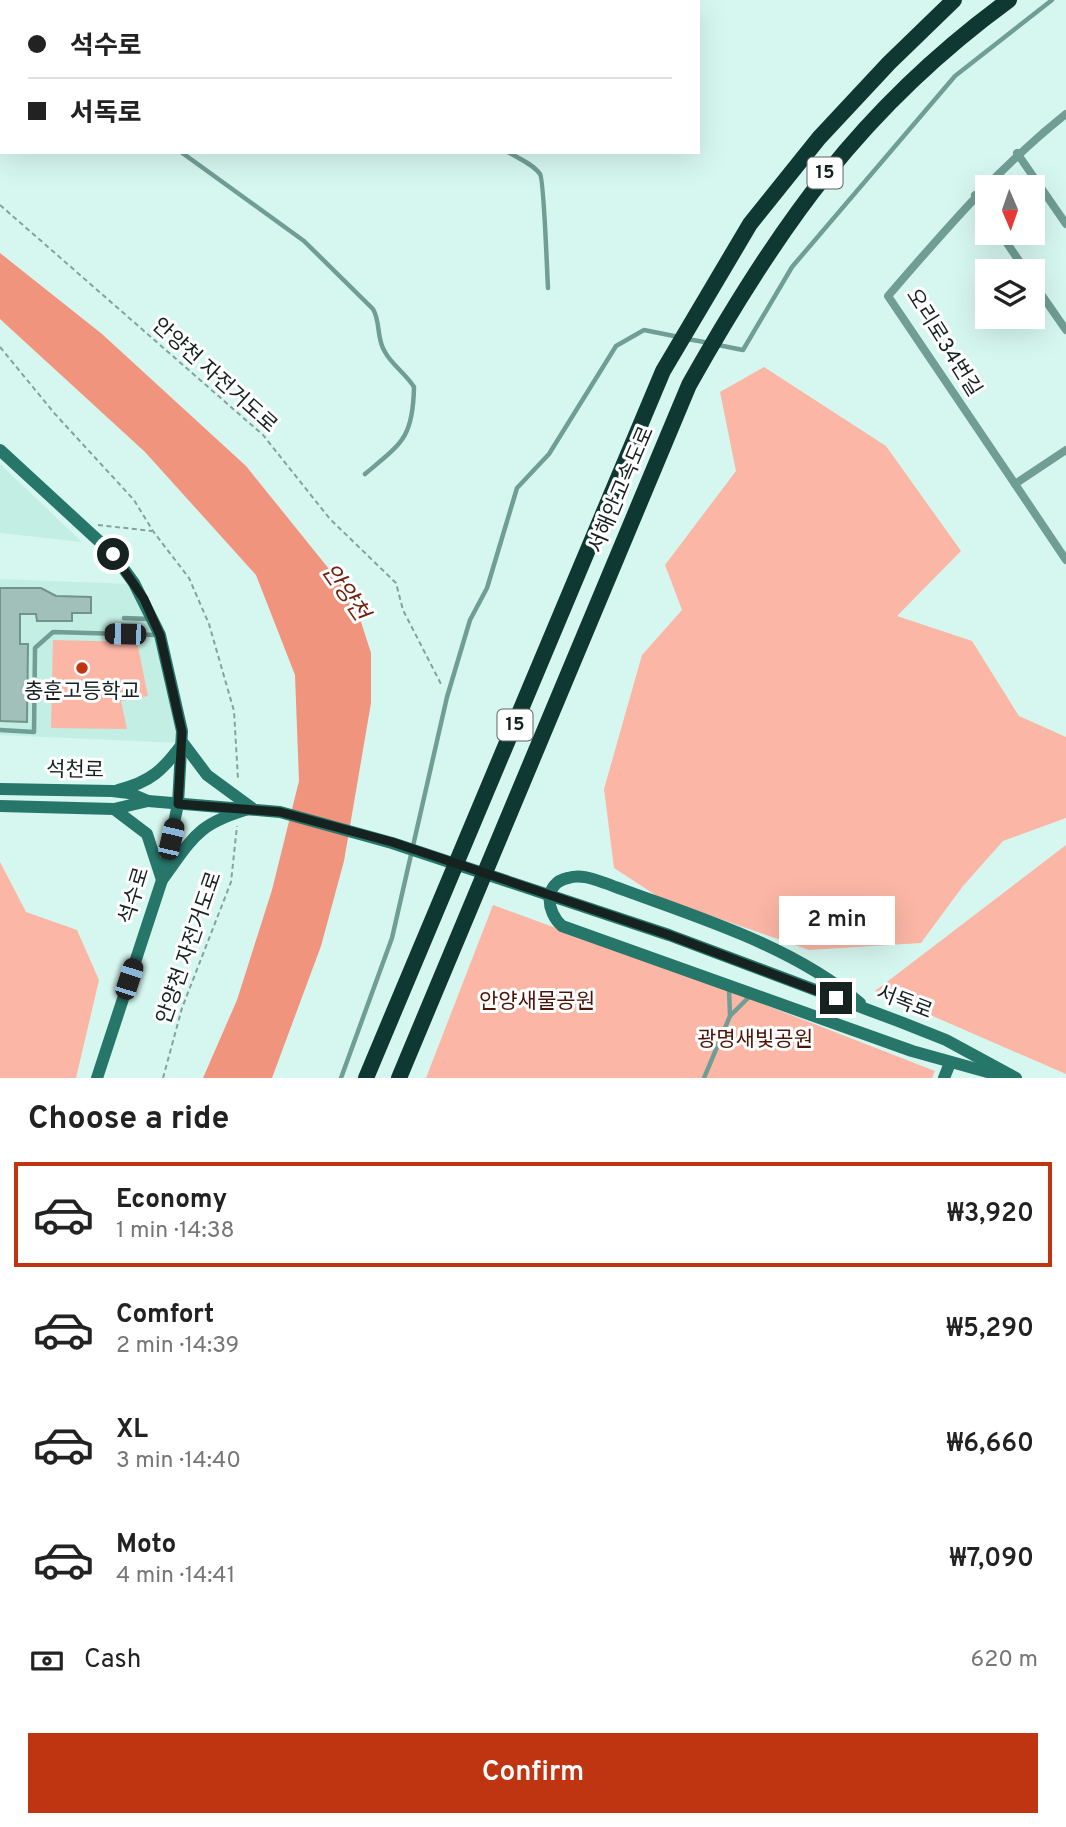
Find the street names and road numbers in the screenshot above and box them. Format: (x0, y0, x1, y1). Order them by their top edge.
road number: 15 (808, 158, 842, 188)
street label: 오리로34번길 (899, 284, 987, 402)
street label: 안양천 자전거도로 (146, 313, 282, 439)
street label: 서해안고속도로 (583, 422, 661, 558)
road number: 15 (498, 710, 532, 740)
street label: 석천로 (46, 757, 104, 785)
street label: 석수로 (114, 864, 156, 928)
street label: 안양천 자전거도로 (151, 868, 229, 1028)
street label: 서독로 (872, 980, 936, 1026)

